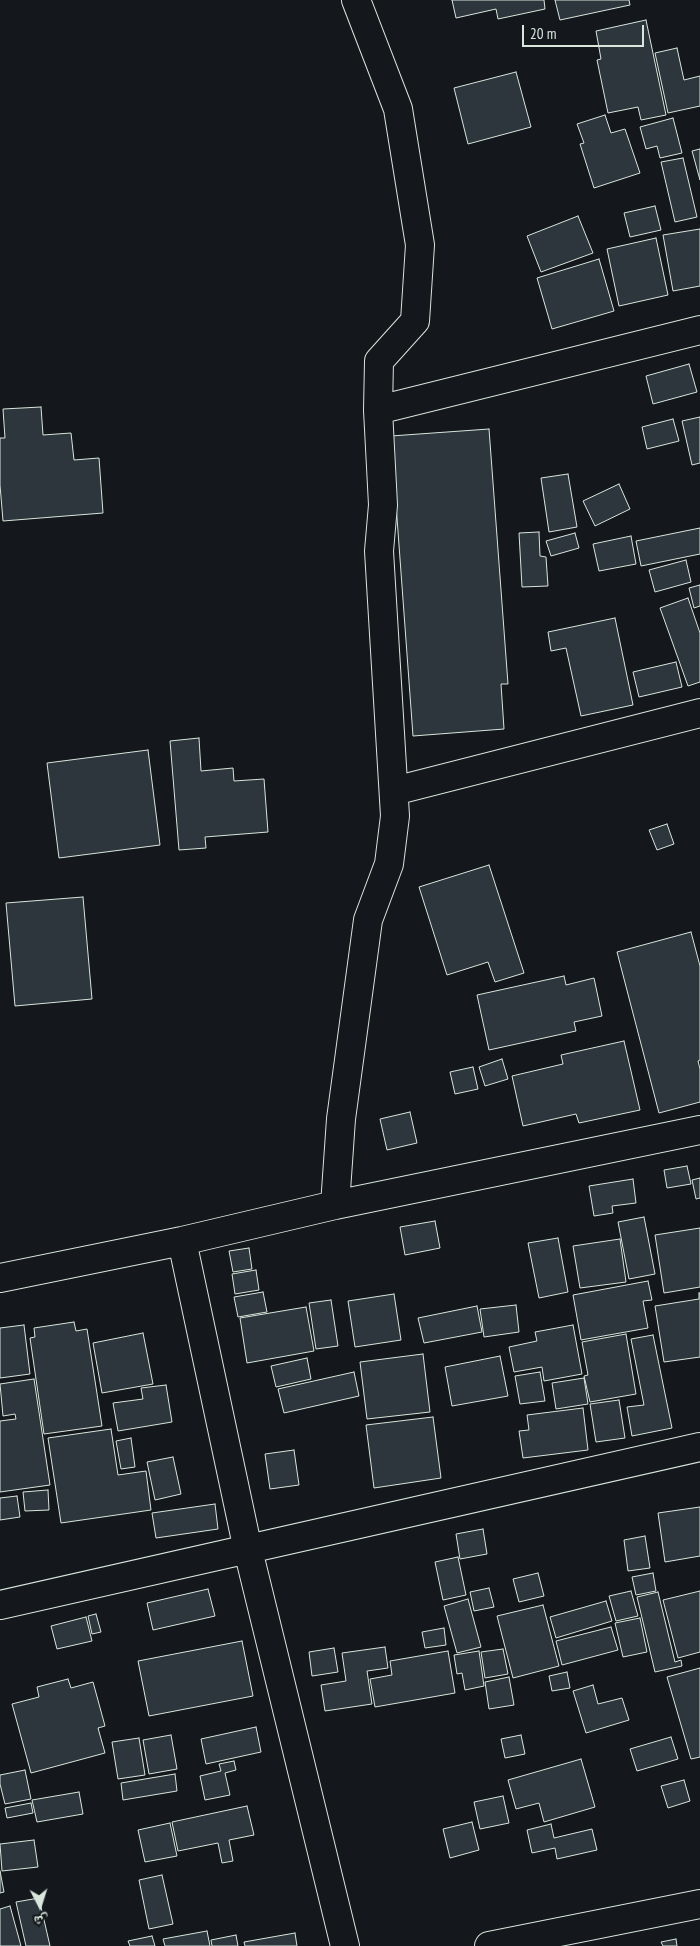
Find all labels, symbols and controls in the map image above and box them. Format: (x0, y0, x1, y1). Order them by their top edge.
scale bar (525, 15, 648, 47)
text: 20 m (530, 24, 556, 43)
north arrow (15, 1881, 65, 1931)
text: ش (33, 1911, 50, 1931)

